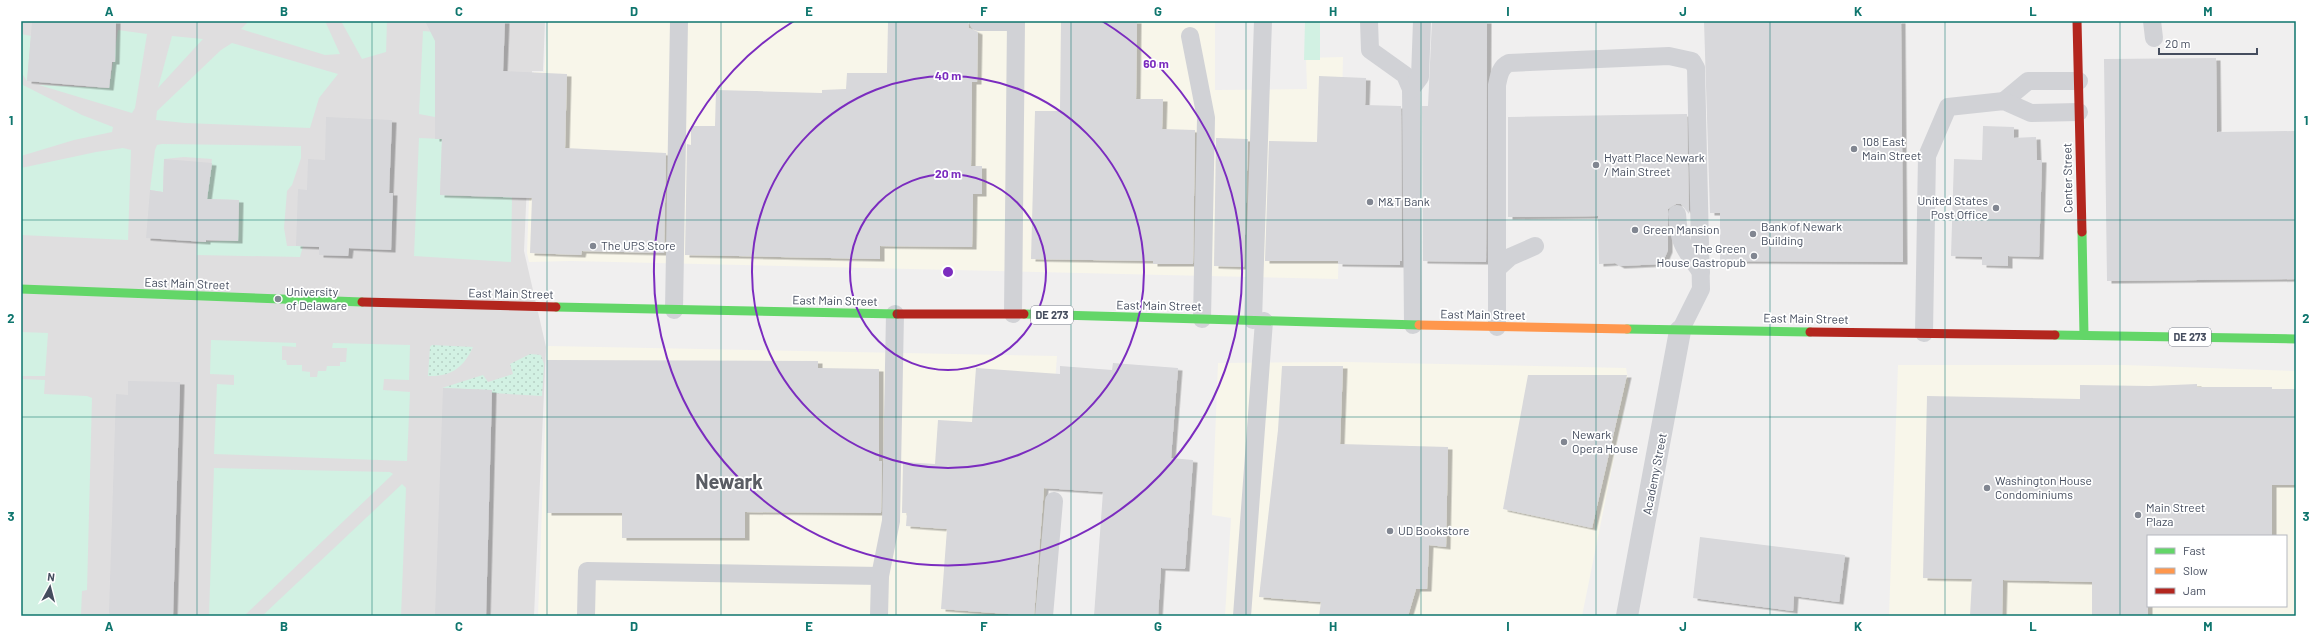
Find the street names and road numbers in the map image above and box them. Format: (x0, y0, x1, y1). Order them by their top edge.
street label: Center Street (2059, 143, 2075, 213)
street label: East Main Street (144, 275, 230, 291)
street label: East Main Street (468, 285, 554, 301)
street label: East Main Street (792, 292, 878, 308)
street label: East Main Street (1116, 297, 1202, 313)
road number: DE 273 (1031, 306, 1073, 324)
street label: East Main Street (1440, 306, 1526, 322)
street label: East Main Street (1763, 310, 1849, 326)
road number: DE 273 (2169, 328, 2211, 346)
street label: Academy Street (1639, 432, 1669, 516)

